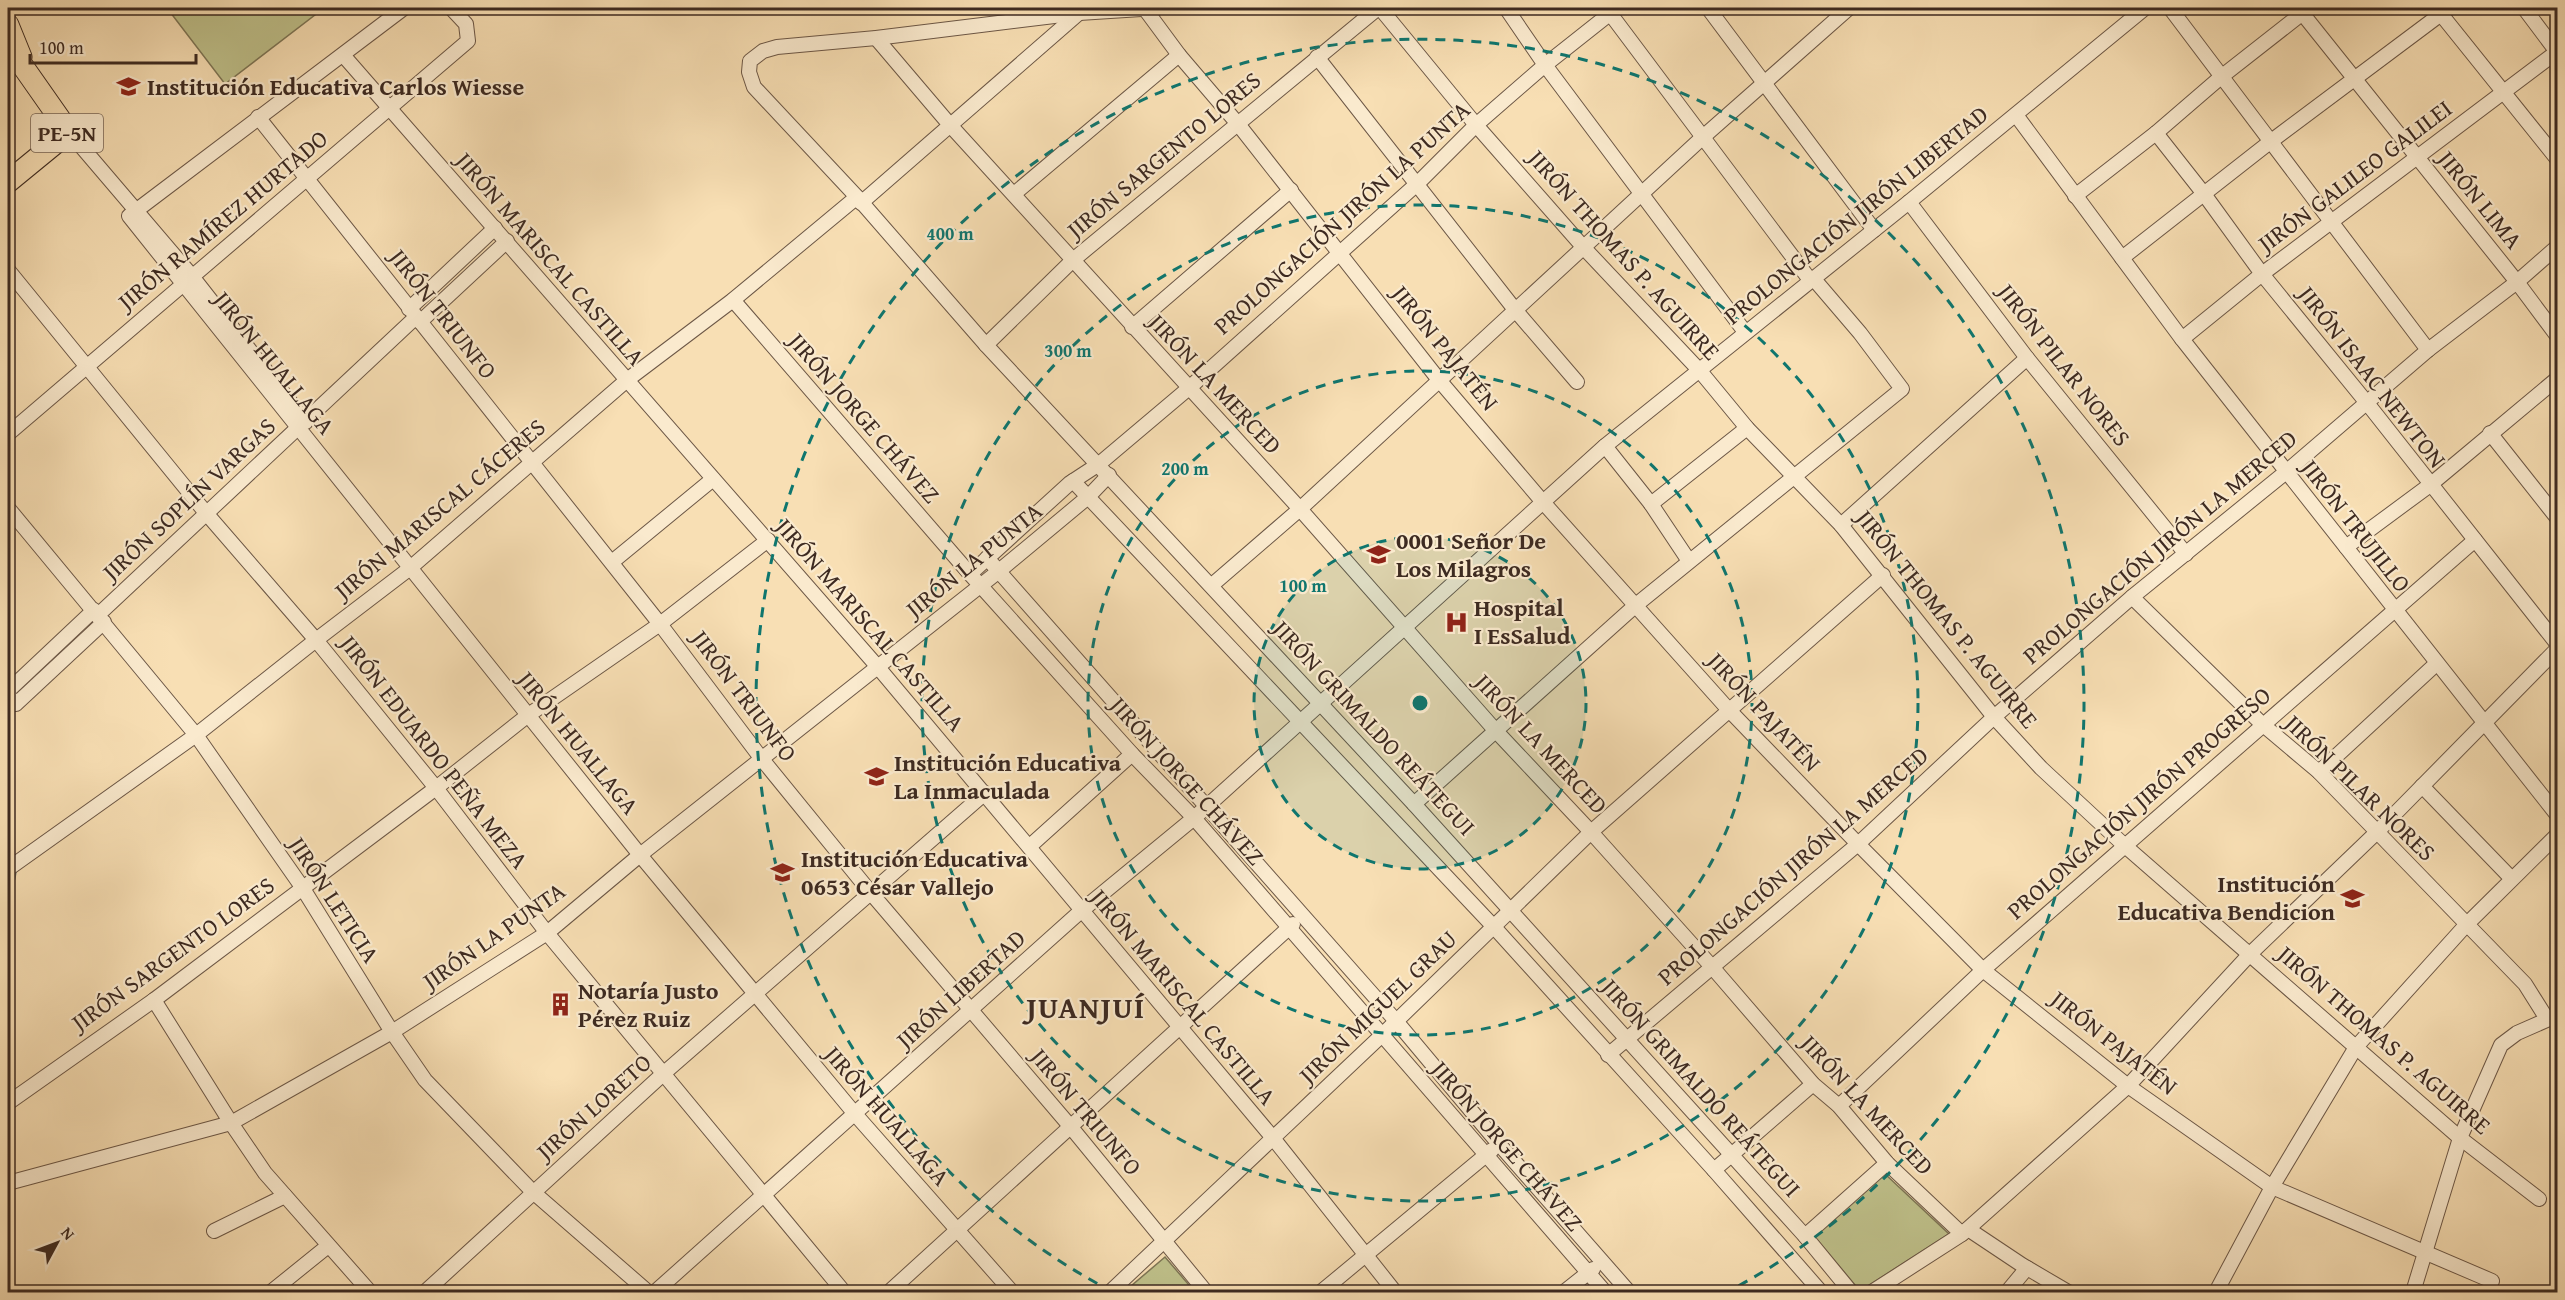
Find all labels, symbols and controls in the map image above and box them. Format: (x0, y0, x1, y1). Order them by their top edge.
scale bar (30, 27, 196, 65)
text: 100 m (39, 34, 84, 61)
street label: JIRÓN SARGENTO LORES (1057, 63, 1268, 248)
place label: Institución Educativa Carlos Wiesse (147, 69, 524, 104)
school or university icon: Institución Educativa Carlos Wiesse (116, 74, 142, 100)
street label: JIRÓN GALILEO GALILEI (2248, 91, 2459, 262)
street label: PROLONGACIÓN JIRÓN LA PUNTA (1206, 92, 1478, 343)
street label: PROLONGACIÓN JIRÓN LIBERTAD (1716, 97, 1995, 332)
road number: PE-5N (31, 114, 103, 152)
street label: JIRÓN RAMÍREZ HURTADO (108, 121, 335, 320)
street label: JIRÓN THOMAS P. AGUIRRE (1518, 139, 1729, 368)
street label: JIRÓN LIMA (2428, 141, 2531, 257)
street label: JIRÓN MARISCAL CASTILLA (446, 142, 653, 373)
text: 400 m (926, 220, 974, 247)
street label: JIRÓN TRIUNFO (380, 239, 505, 386)
street label: JIRÓN PILAR NORES (1988, 274, 2139, 453)
street label: JIRÓN PAJATÉN (1382, 275, 1507, 418)
street label: JIRÓN ISAAC NEWTON (2288, 276, 2455, 475)
street label: JIRÓN HUALLAGA (204, 281, 344, 442)
street label: JIRÓN LA MERCED (1139, 303, 1290, 462)
street label: JIRÓN JORGE CHÁVEZ (778, 322, 948, 511)
text: 300 m (1044, 337, 1092, 364)
street label: JIRÓN SOPLÍN VARGAS (92, 409, 283, 590)
street label: JIRÓN MARISCAL CÁCERES (324, 410, 553, 609)
street label: PROLONGACIÓN JIRÓN LA MERCED (2015, 421, 2305, 672)
street label: JIRÓN TRUJILLO (2291, 449, 2420, 600)
text: 200 m (1161, 455, 1209, 482)
street label: JIRÓN LA PUNTA (896, 493, 1050, 628)
street label: JIRÓN THOMAS P. AGUIRRE (1846, 499, 2047, 736)
street label: JIRÓN MARISCAL CASTILLA (766, 508, 973, 739)
place label: 0001 Señor De Los Milagros (1396, 523, 1546, 586)
school or university icon: 0001 Señor De Los Milagros (1365, 542, 1391, 568)
text: 100 m (1279, 572, 1327, 599)
place label: Hospital I EsSalud (1474, 590, 1571, 653)
hospital icon: Hospital I EsSalud (1443, 609, 1469, 635)
street label: JIRÓN GRIMALDO REÁTEGUI (1263, 610, 1484, 843)
street label: JIRÓN TRIUNFO (681, 620, 806, 769)
street label: JIRÓN EDUARDO PEÑA MEZA (330, 625, 537, 876)
street label: JIRÓN PAJATÉN (1697, 642, 1829, 780)
street label: JIRÓN HUALLAGA (508, 661, 648, 822)
street label: JIRÓN LA MERCED (1465, 663, 1616, 822)
street label: PROLONGACIÓN JIRÓN PROGRESO (1999, 678, 2278, 927)
street label: JIRÓN JORGE CHÁVEZ (1100, 686, 1273, 873)
centre of rings (1410, 693, 1430, 713)
street label: JIRÓN PILAR NORES (2275, 704, 2444, 869)
street label: PROLONGACIÓN JIRÓN LA MERCED (1650, 738, 1936, 993)
place label: Institución Educativa La Inmaculada (894, 745, 1122, 808)
school or university icon: Institución Educativa La Inmaculada (863, 764, 889, 790)
street label: JIRÓN LETICIA (279, 827, 389, 970)
place label: Institución Educativa 0653 César Vallejo (801, 841, 1029, 904)
school or university icon: Institución Educativa 0653 César Vallejo (770, 860, 796, 886)
place label: Institución Educativa Bendicion (2118, 866, 2335, 929)
street label: JIRÓN SARGENTO LORES (61, 868, 282, 1041)
street label: JIRÓN LA PUNTA (413, 873, 572, 999)
street label: JIRÓN MARISCAL CASTILLA (1080, 879, 1285, 1113)
school or university icon: Institución Educativa Bendicion (2340, 885, 2366, 911)
street label: JIRÓN LIBERTAD (886, 921, 1033, 1058)
street label: JIRÓN MIGUEL GRAU (1289, 922, 1465, 1094)
street label: JIRÓN THOMAS P. AGUIRRE (2268, 935, 2499, 1142)
street label: JIRÓN GRIMALDO REÁTEGUI (1592, 968, 1809, 1205)
place label: Notaría Justo Pérez Ruiz (578, 973, 719, 1036)
street label: JIRÓN PAJATÉN (2041, 980, 2185, 1104)
district label: JUANJUÍ (1021, 985, 1146, 1029)
building icon: Notaría Justo Pérez Ruiz (547, 992, 573, 1018)
street label: JIRÓN LA MERCED (1791, 1024, 1942, 1183)
street label: JIRÓN HUALLAGA (815, 1036, 959, 1194)
street label: JIRÓN TRIUNFO (1021, 1038, 1150, 1183)
street label: JIRÓN LORETO (526, 1045, 659, 1170)
street label: JIRÓN JORGE CHÁVEZ (1421, 1050, 1591, 1239)
north arrow (27, 1213, 87, 1273)
text: N (56, 1221, 81, 1245)

